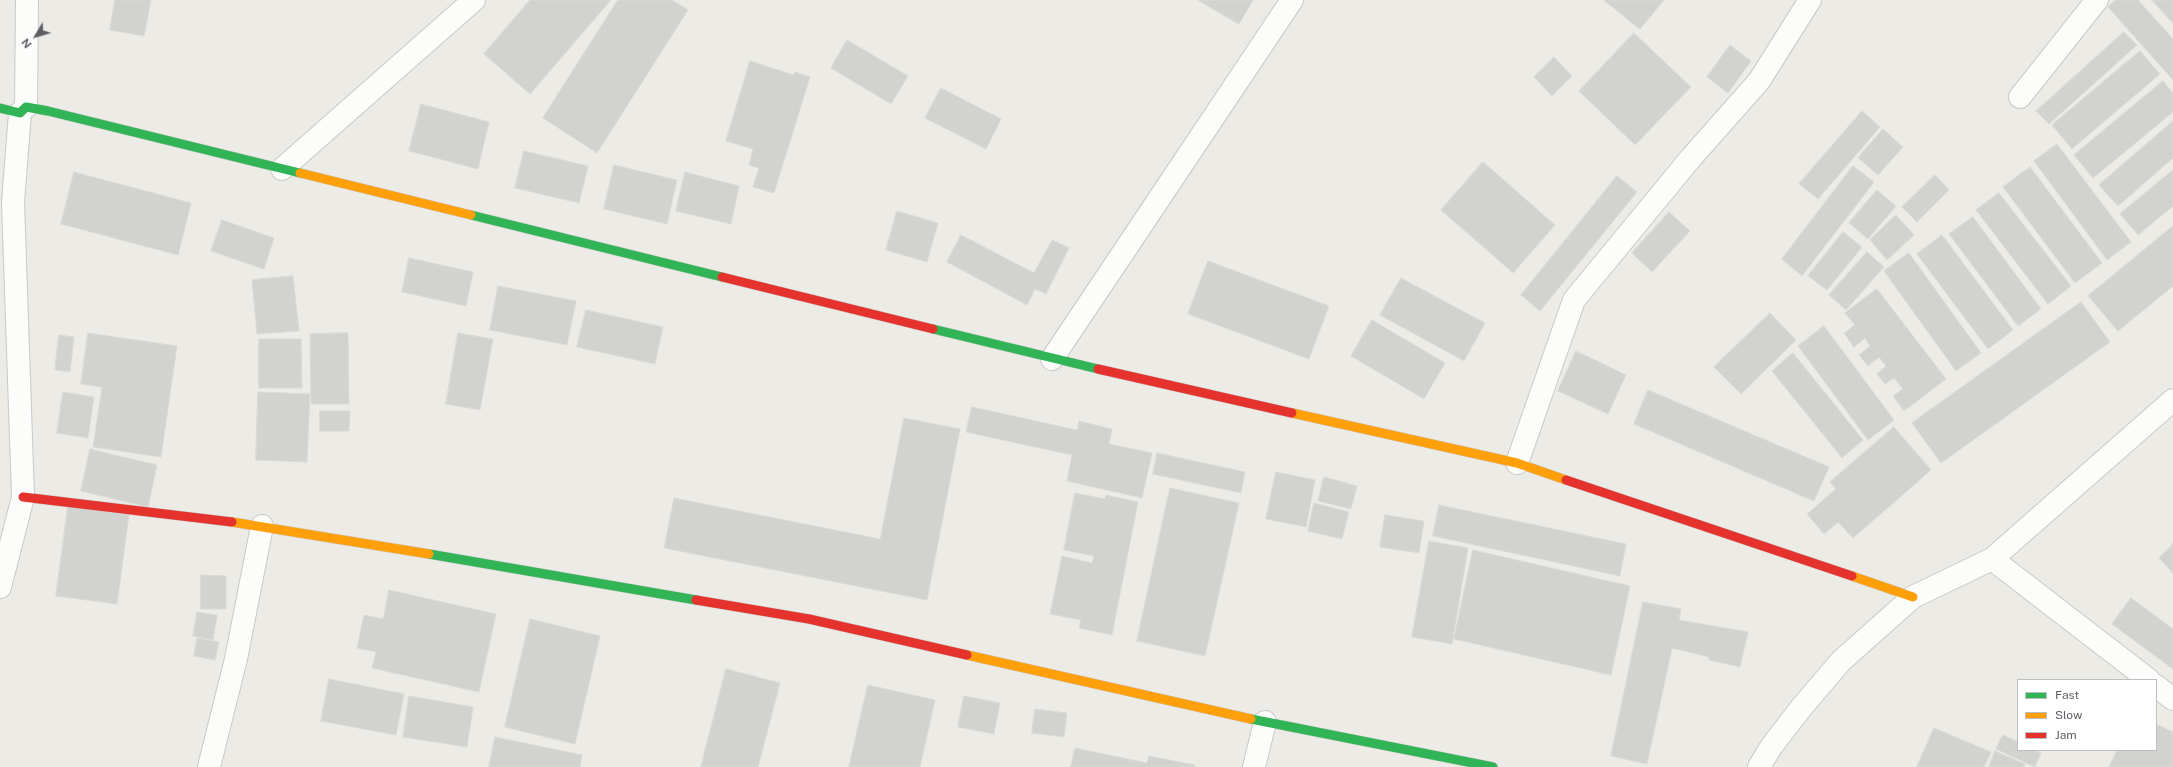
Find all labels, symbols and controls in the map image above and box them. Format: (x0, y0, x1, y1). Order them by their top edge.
north arrow (16, 16, 56, 56)
text: N (19, 36, 34, 50)
legend (2017, 679, 2157, 751)
text: Fast (2055, 688, 2079, 702)
text: Slow (2055, 708, 2082, 722)
text: Jam (2055, 728, 2077, 742)

